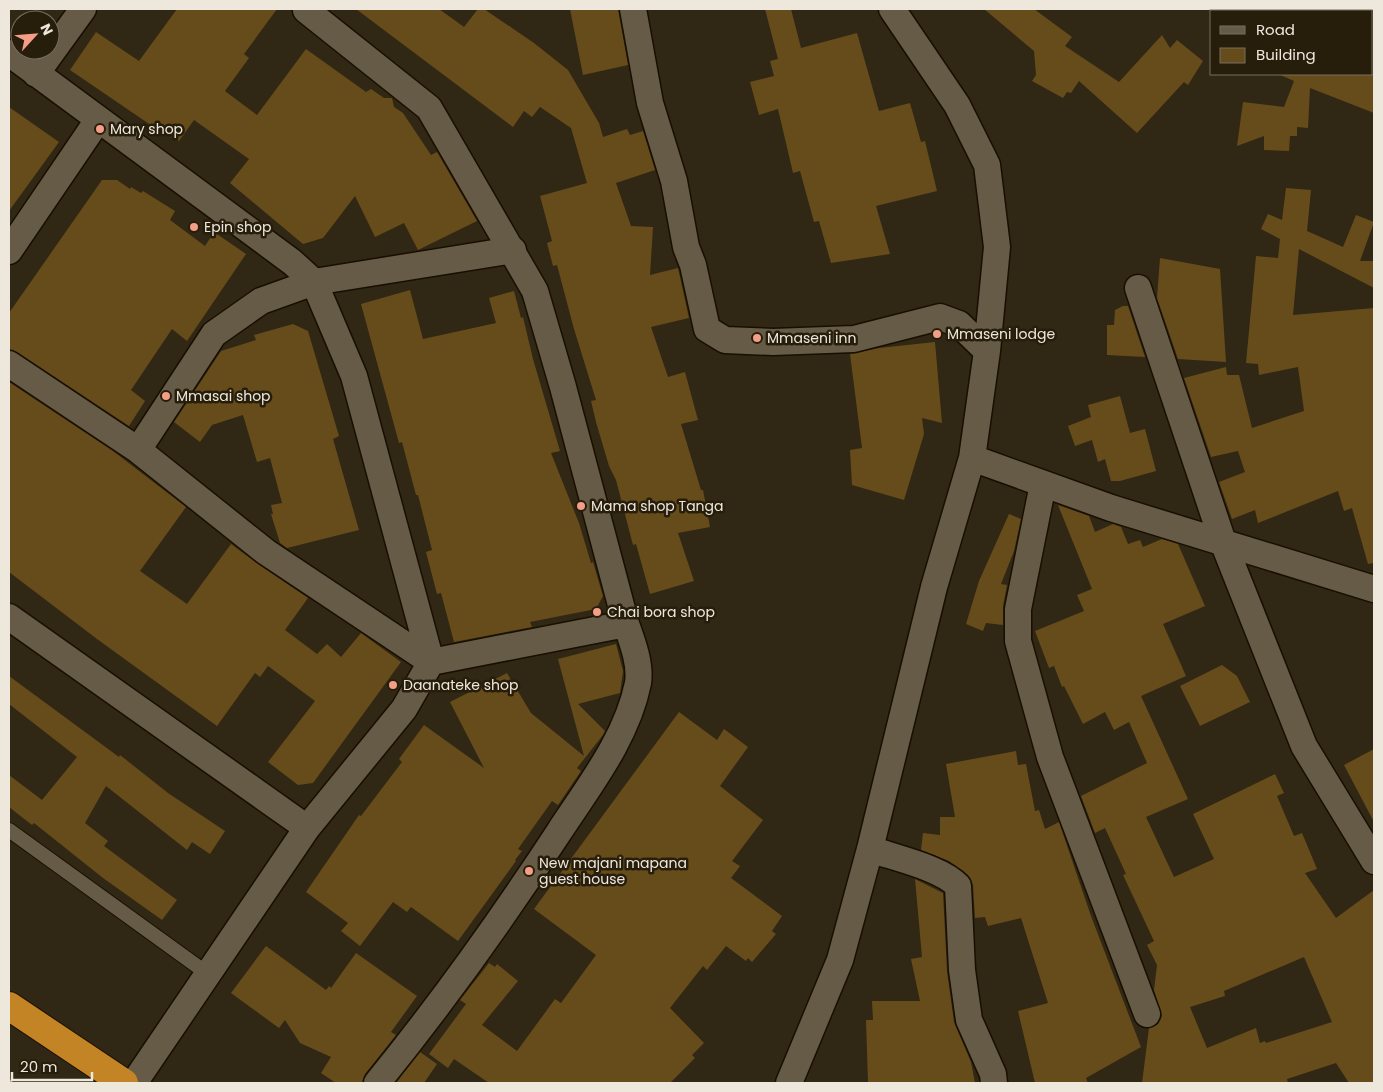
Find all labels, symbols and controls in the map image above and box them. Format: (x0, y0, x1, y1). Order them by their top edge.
north arrow (10, 10, 60, 60)
legend (1210, 10, 1373, 75)
text: Road (1256, 19, 1295, 40)
text: N (35, 20, 58, 38)
text: Building (1256, 44, 1316, 65)
place label: Mary shop (110, 119, 183, 139)
marker: Mary shop (94, 123, 106, 135)
place label: Epin shop (204, 217, 271, 237)
marker: Epin shop (188, 221, 200, 233)
place label: Mmaseni lodge (947, 324, 1055, 344)
place label: Mmaseni inn (767, 328, 856, 348)
marker: Mmaseni lodge (931, 328, 943, 340)
marker: Mmaseni inn (751, 332, 763, 344)
place label: Mmasai shop (176, 386, 271, 406)
marker: Mmasai shop (160, 390, 172, 402)
place label: Mama shop Tanga (591, 496, 724, 516)
marker: Mama shop Tanga (575, 500, 587, 512)
place label: Chai bora shop (607, 602, 715, 622)
marker: Chai bora shop (591, 606, 603, 618)
place label: Daanateke shop (403, 675, 518, 695)
marker: Daanateke shop (387, 679, 399, 691)
place label: New majani mapana guest house (539, 853, 687, 889)
marker: New majani mapana guest house (523, 865, 535, 877)
scale bar (12, 1050, 92, 1082)
text: 20 m (20, 1056, 58, 1077)

